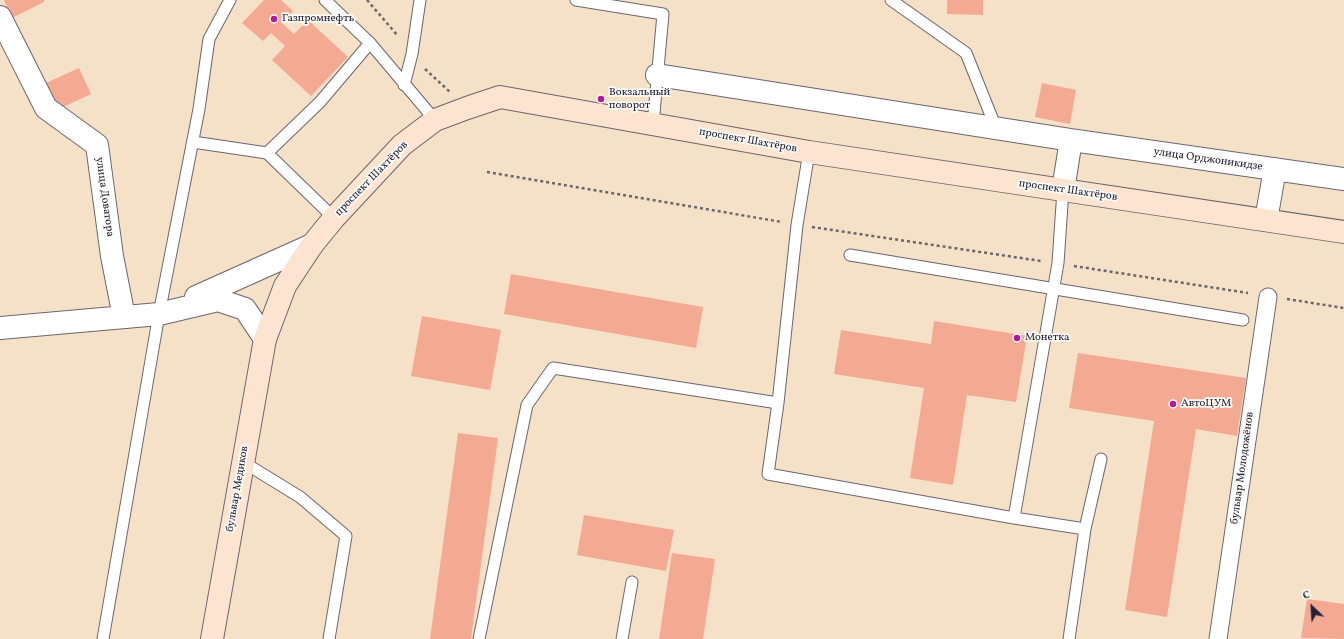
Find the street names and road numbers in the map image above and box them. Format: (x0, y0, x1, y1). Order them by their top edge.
street label: проспект Шахтёров (698, 126, 798, 156)
street label: проспект Шахтёров (333, 139, 411, 219)
street label: улица Орджоникидзе (1153, 146, 1263, 174)
street label: улица Доватора (92, 156, 116, 238)
street label: проспект Шахтёров (1018, 178, 1118, 204)
street label: бульвар Молодожёнов (1229, 411, 1257, 525)
street label: бульвар Медиков (224, 445, 252, 533)

